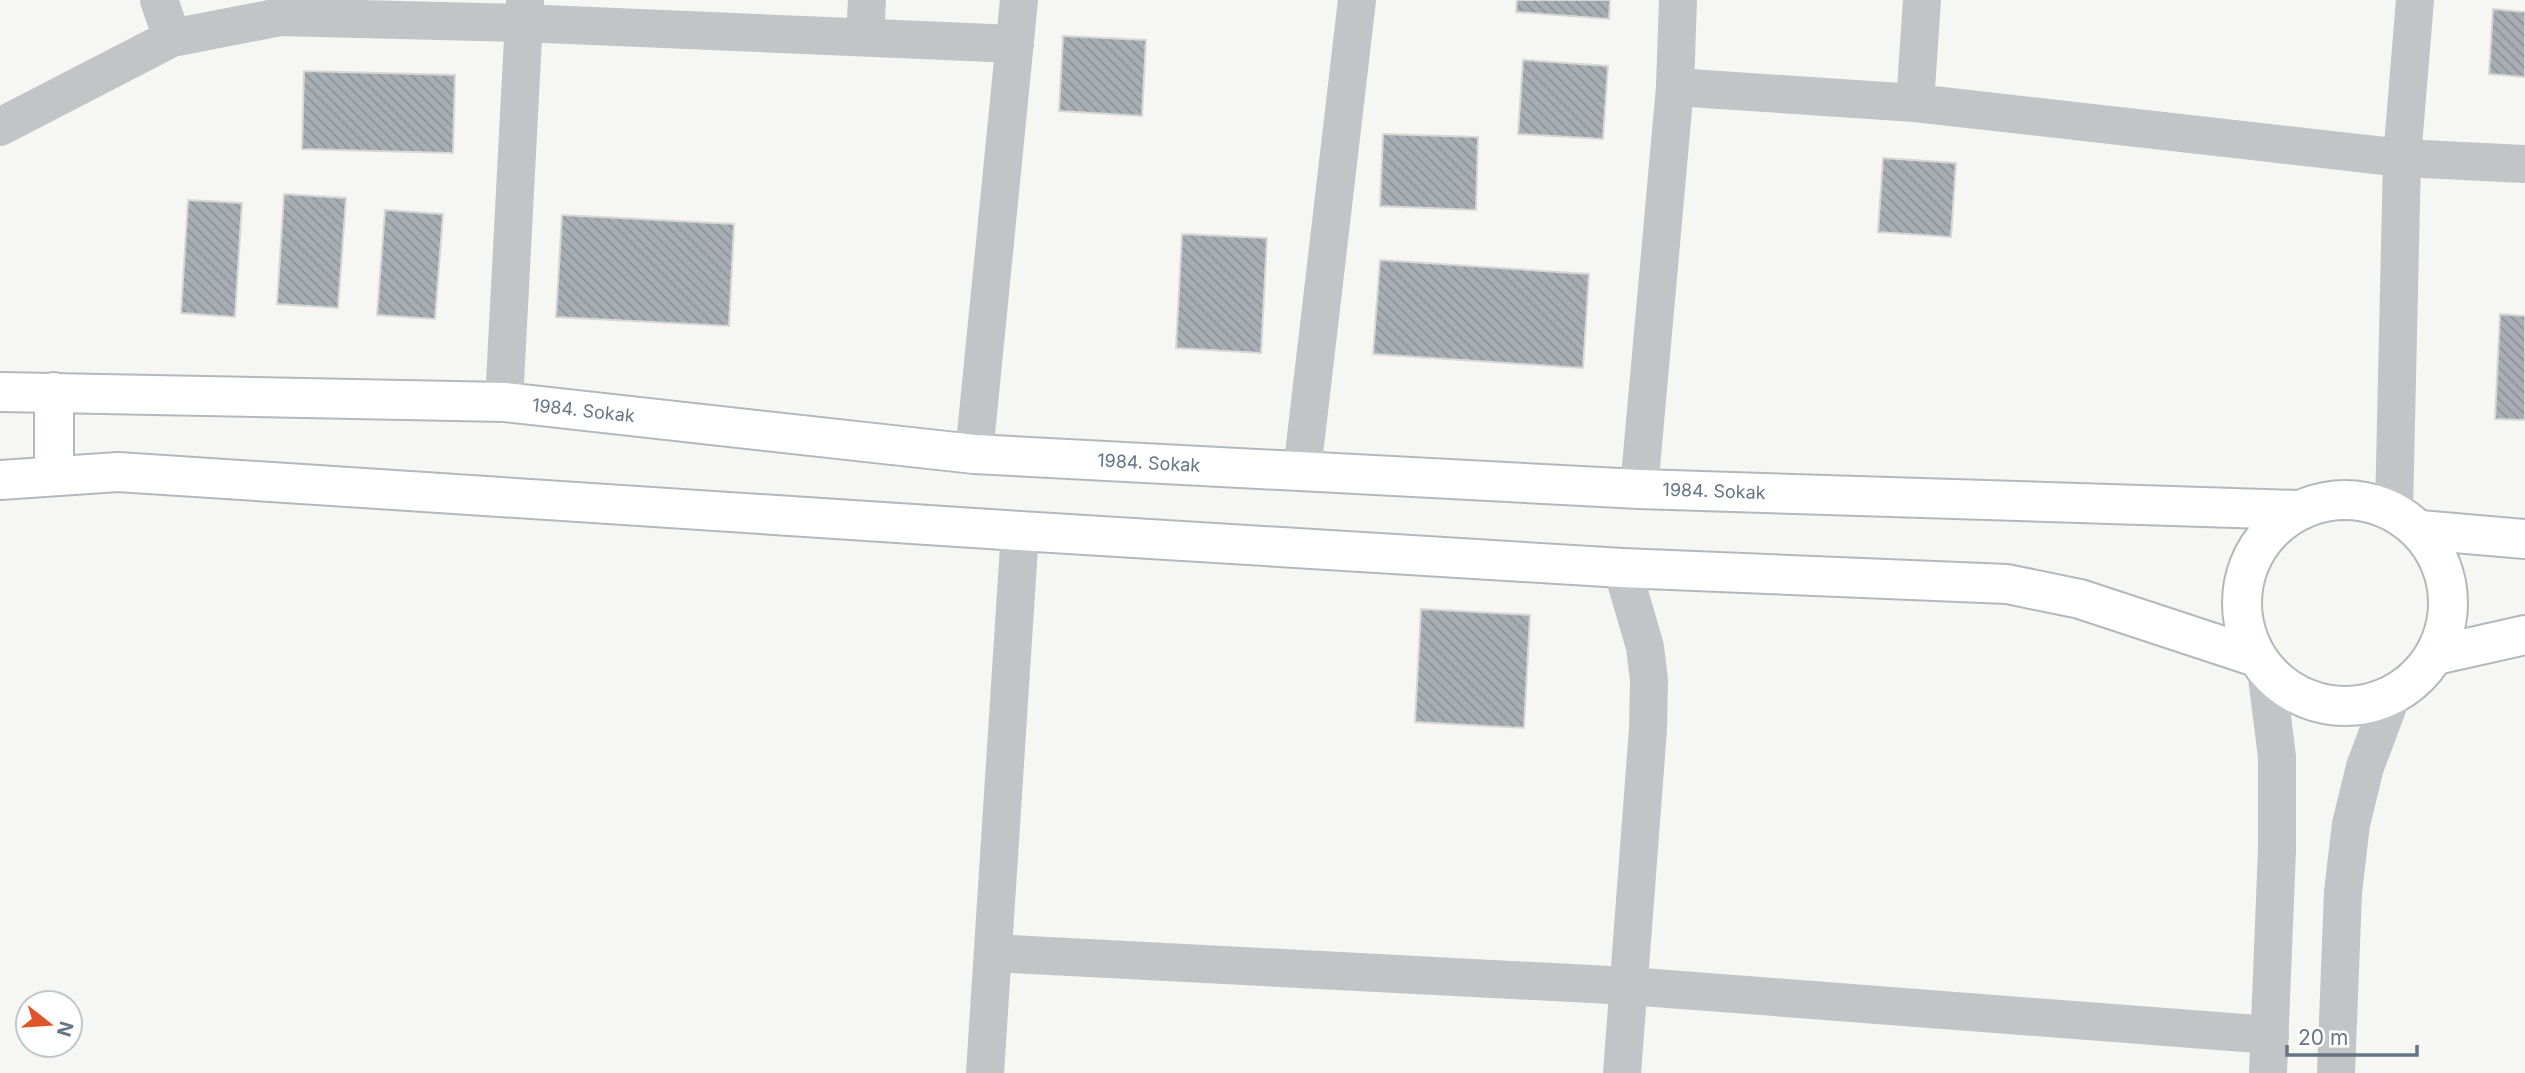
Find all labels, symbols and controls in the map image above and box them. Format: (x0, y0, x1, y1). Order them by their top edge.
street label: 1984. Sokak (531, 394, 636, 426)
street label: 1984. Sokak (1097, 450, 1201, 476)
street label: 1984. Sokak (1662, 479, 1766, 503)
north arrow (14, 989, 84, 1059)
scale bar (2287, 1014, 2416, 1058)
text: N (52, 1019, 78, 1039)
text: 20 m (2298, 1025, 2348, 1050)

